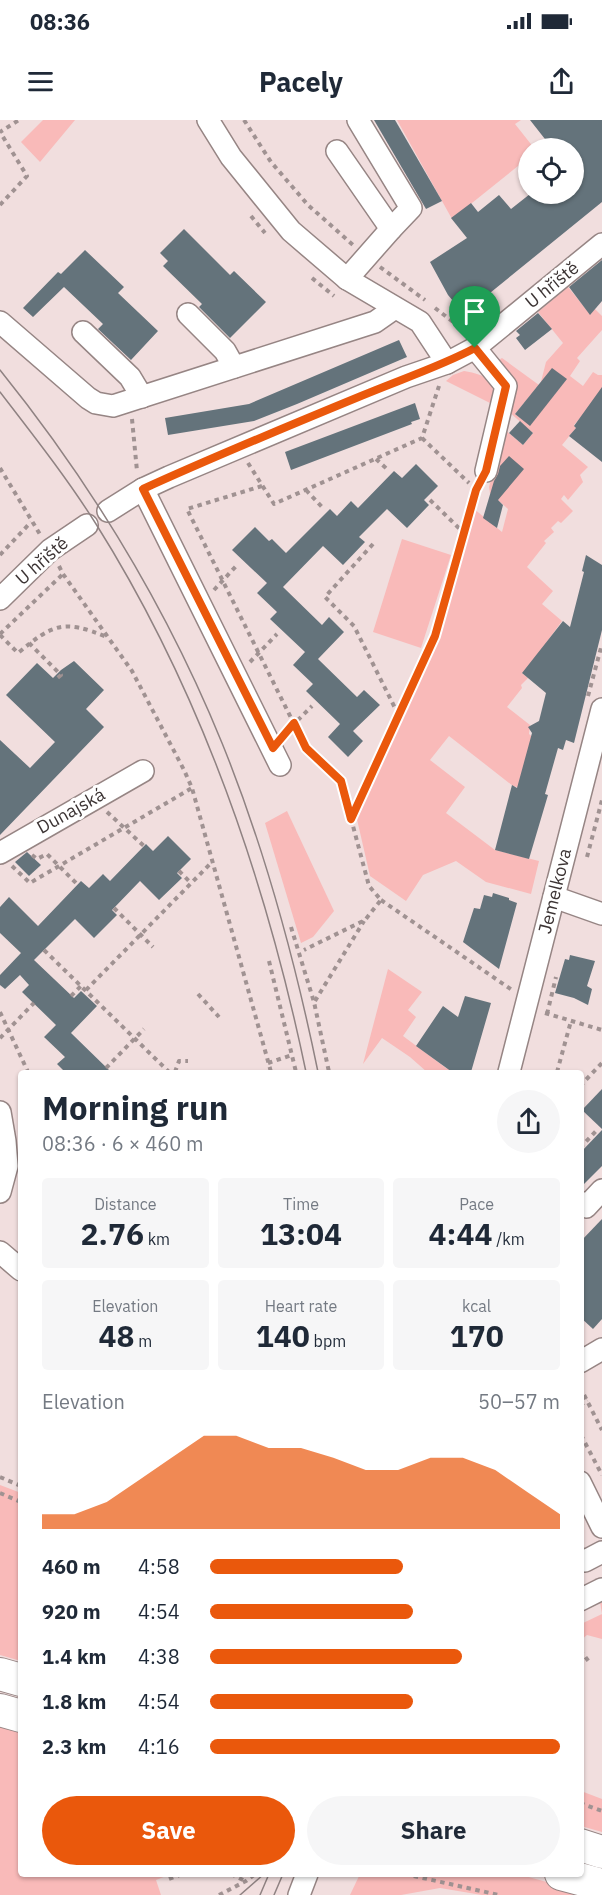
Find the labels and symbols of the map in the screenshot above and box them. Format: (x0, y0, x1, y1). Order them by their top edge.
street label: U hřiště (520, 256, 583, 313)
pin (449, 286, 500, 348)
street label: U hřiště (11, 531, 73, 590)
street label: Dunajská (33, 782, 109, 839)
street label: Jemelkova (533, 846, 576, 936)

